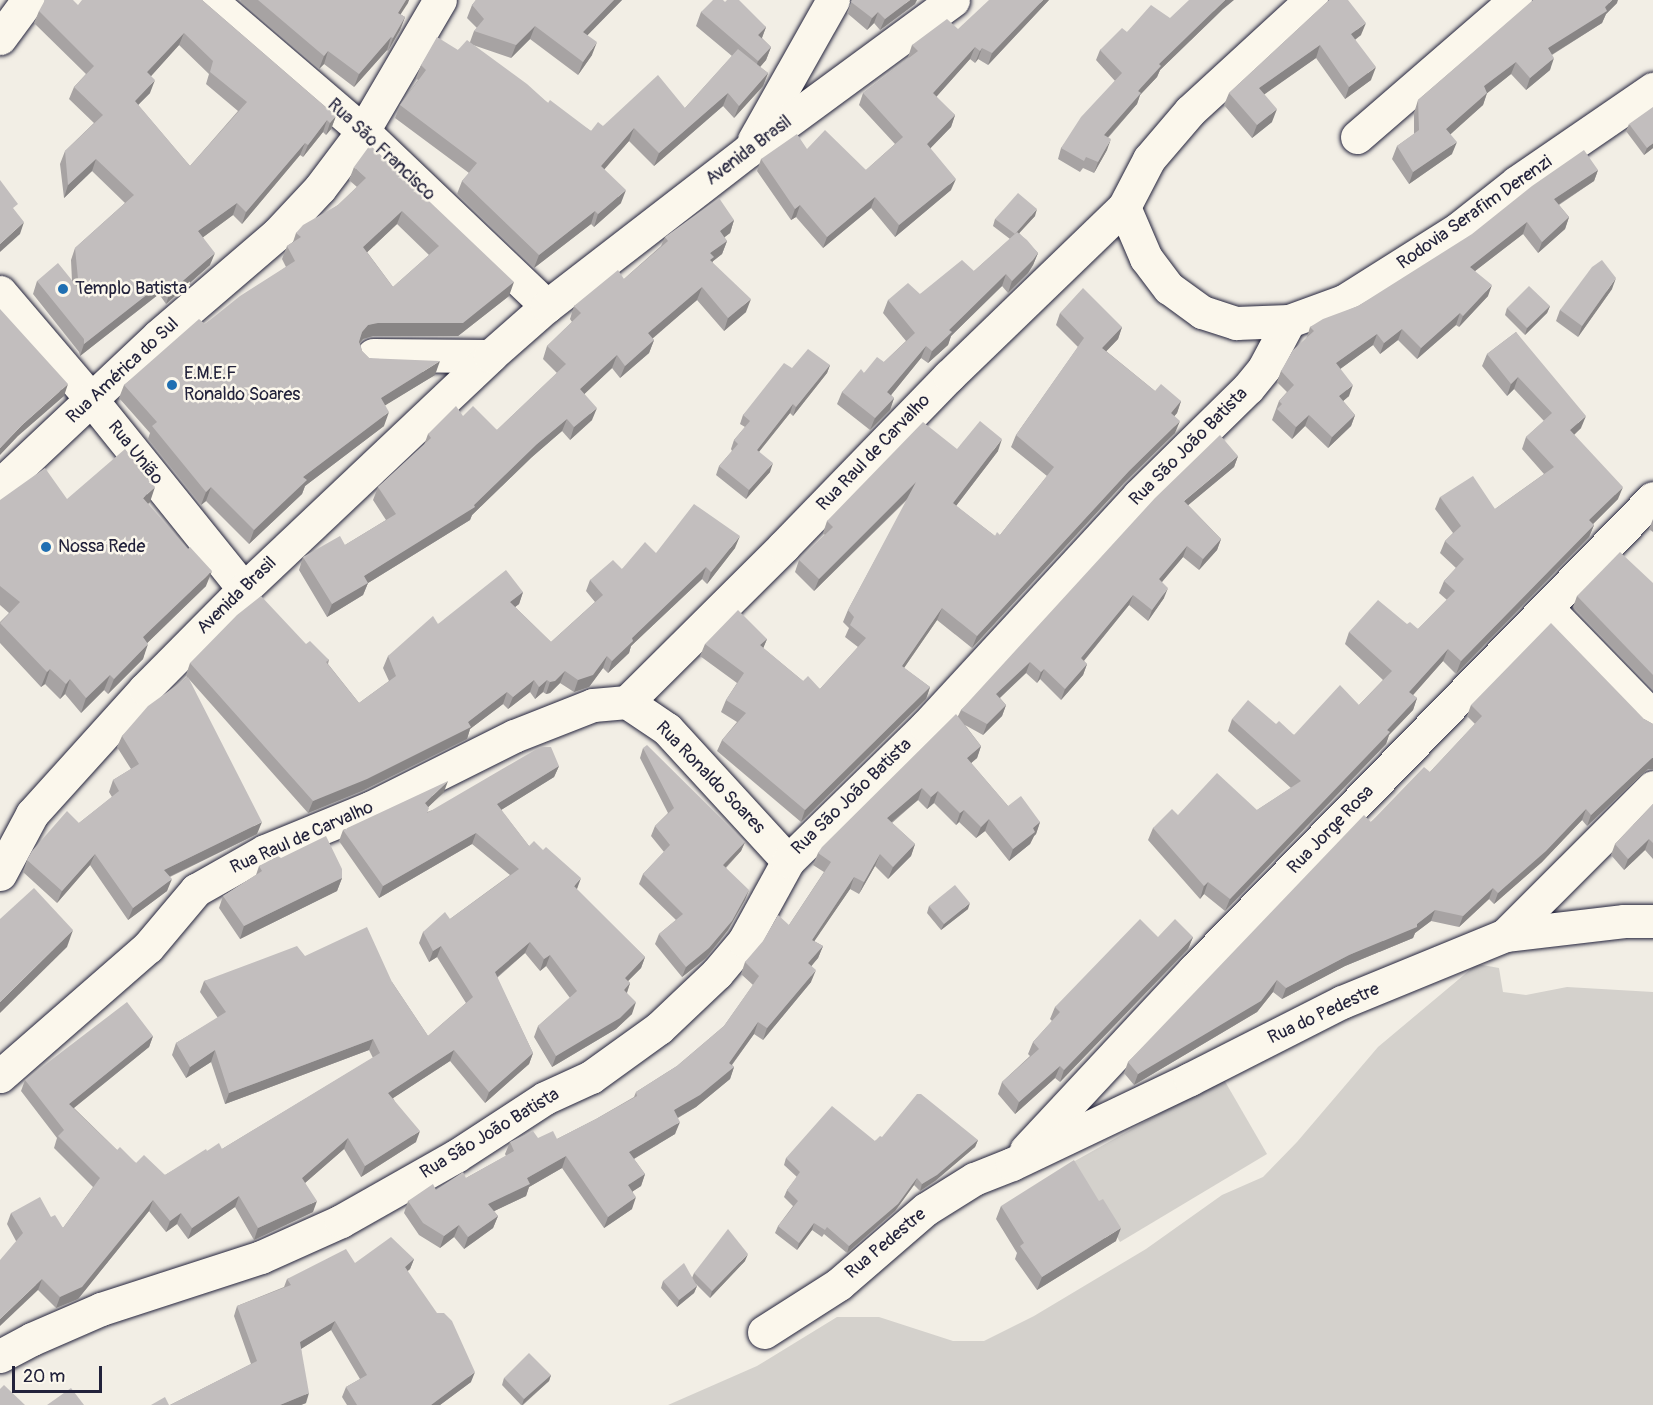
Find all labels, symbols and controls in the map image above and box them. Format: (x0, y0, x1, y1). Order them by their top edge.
street label: Rua São Francisco (323, 95, 439, 205)
street label: Avenida Brasil (702, 112, 796, 190)
street label: Rodovia Serafim Derenzi (1393, 151, 1557, 275)
place label: Templo Batista (75, 278, 187, 300)
marker: Templo Batista (56, 282, 70, 296)
street label: Rua América do Sul (62, 313, 184, 429)
place label: E.M.E.F Ronaldo Soares (184, 364, 300, 406)
marker: E.M.E.F Ronaldo Soares (165, 378, 179, 392)
street label: Rua São João Batista (1125, 383, 1253, 511)
street label: Rua Raul de Carvalho (813, 390, 935, 516)
street label: Rua União (103, 417, 167, 489)
place label: Nossa Rede (58, 536, 145, 558)
marker: Nossa Rede (39, 540, 53, 554)
street label: Avenida Brasil (193, 553, 281, 639)
street label: Rua Ronaldo Soares (651, 717, 769, 839)
street label: Rua São João Batista (788, 734, 916, 860)
street label: Rua Jorge Rosa (1283, 781, 1379, 879)
street label: Rua Raul de Carvalho (227, 797, 377, 879)
street label: Rua do Pedestre (1265, 979, 1383, 1049)
street label: Rua São João Batista (417, 1084, 563, 1184)
street label: Rua Pedestre (841, 1204, 931, 1284)
scale bar (15, 1354, 105, 1392)
text: 20 m (23, 1365, 65, 1388)

